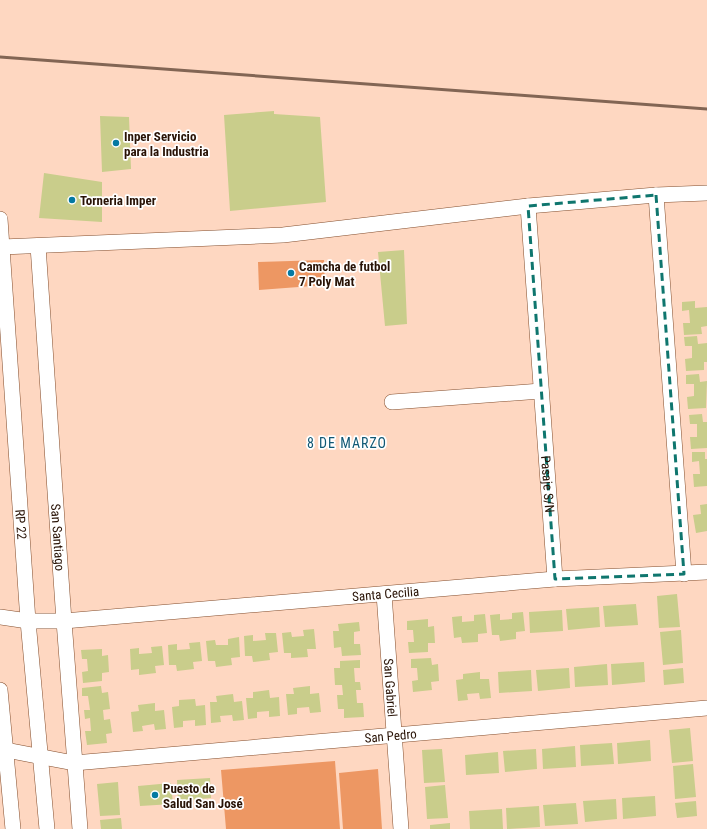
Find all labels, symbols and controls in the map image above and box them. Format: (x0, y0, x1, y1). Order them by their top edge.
place label: Inper Servicio para la Industria (124, 129, 209, 159)
marker: Inper Servicio para la Industria (111, 138, 121, 148)
place label: Torneria Imper (80, 193, 157, 208)
marker: Torneria Imper (67, 195, 77, 205)
place label: Camcha de futbol 7 Poly Mat (299, 259, 390, 289)
marker: Camcha de futbol 7 Poly Mat (286, 268, 296, 278)
district label: 8 DE MARZO (307, 435, 387, 451)
street label: Pasaje S/N (539, 455, 558, 513)
street label: San Santiago (48, 503, 68, 572)
street label: RP 22 (13, 509, 30, 540)
street label: Santa Cecilia (352, 583, 420, 604)
street label: San Gabriel (381, 658, 400, 718)
street label: San Pedro (364, 726, 417, 745)
place label: Puesto de Salud San José (163, 781, 243, 811)
marker: Puesto de Salud San José (150, 790, 160, 800)

